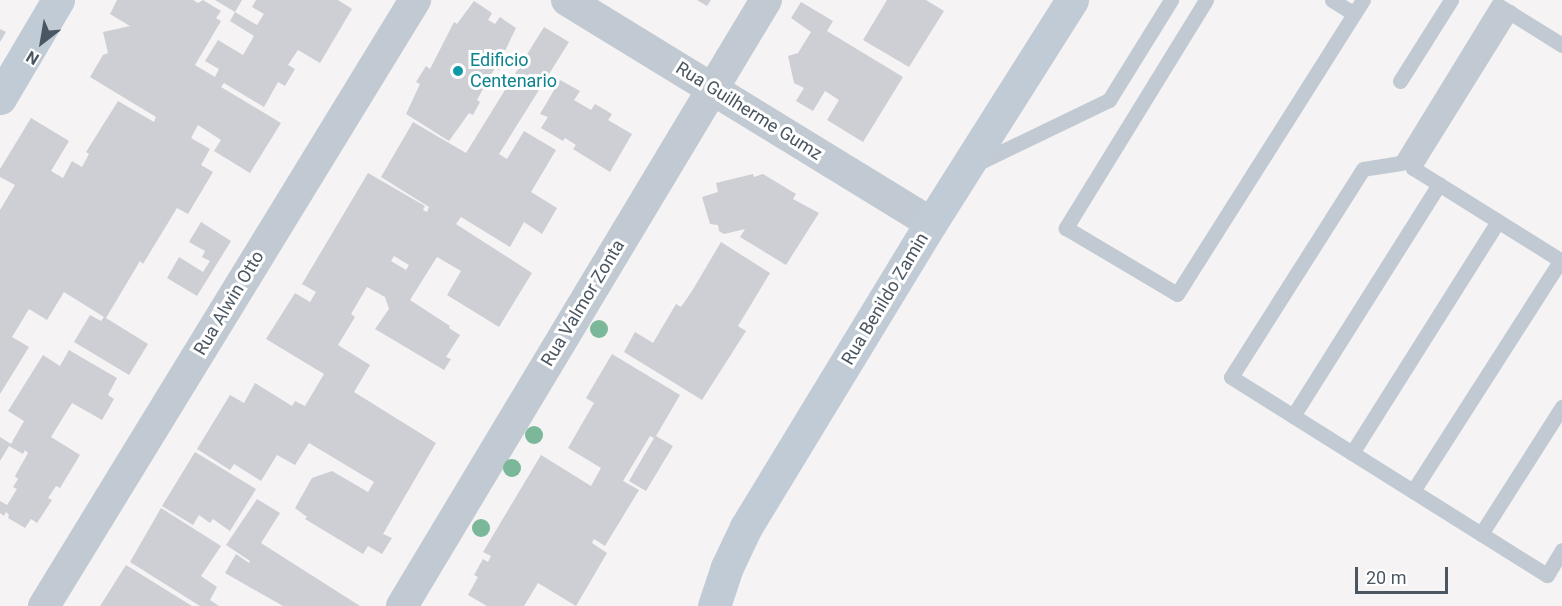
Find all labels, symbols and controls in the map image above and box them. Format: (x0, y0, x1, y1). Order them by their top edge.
north arrow (12, 12, 72, 72)
text: N (23, 47, 42, 69)
place label: Edificio Centenario (470, 50, 557, 92)
street label: Rua Guilherme Gumz (672, 57, 826, 165)
marker: Edificio Centenario (451, 64, 465, 78)
street label: Rua Benildo Zamin (837, 229, 933, 369)
street label: Rua Valmor Zonta (537, 236, 629, 370)
street label: Rua Alwin Otto (189, 247, 269, 359)
scale bar (1358, 555, 1451, 593)
text: 20 m (1366, 567, 1406, 588)

